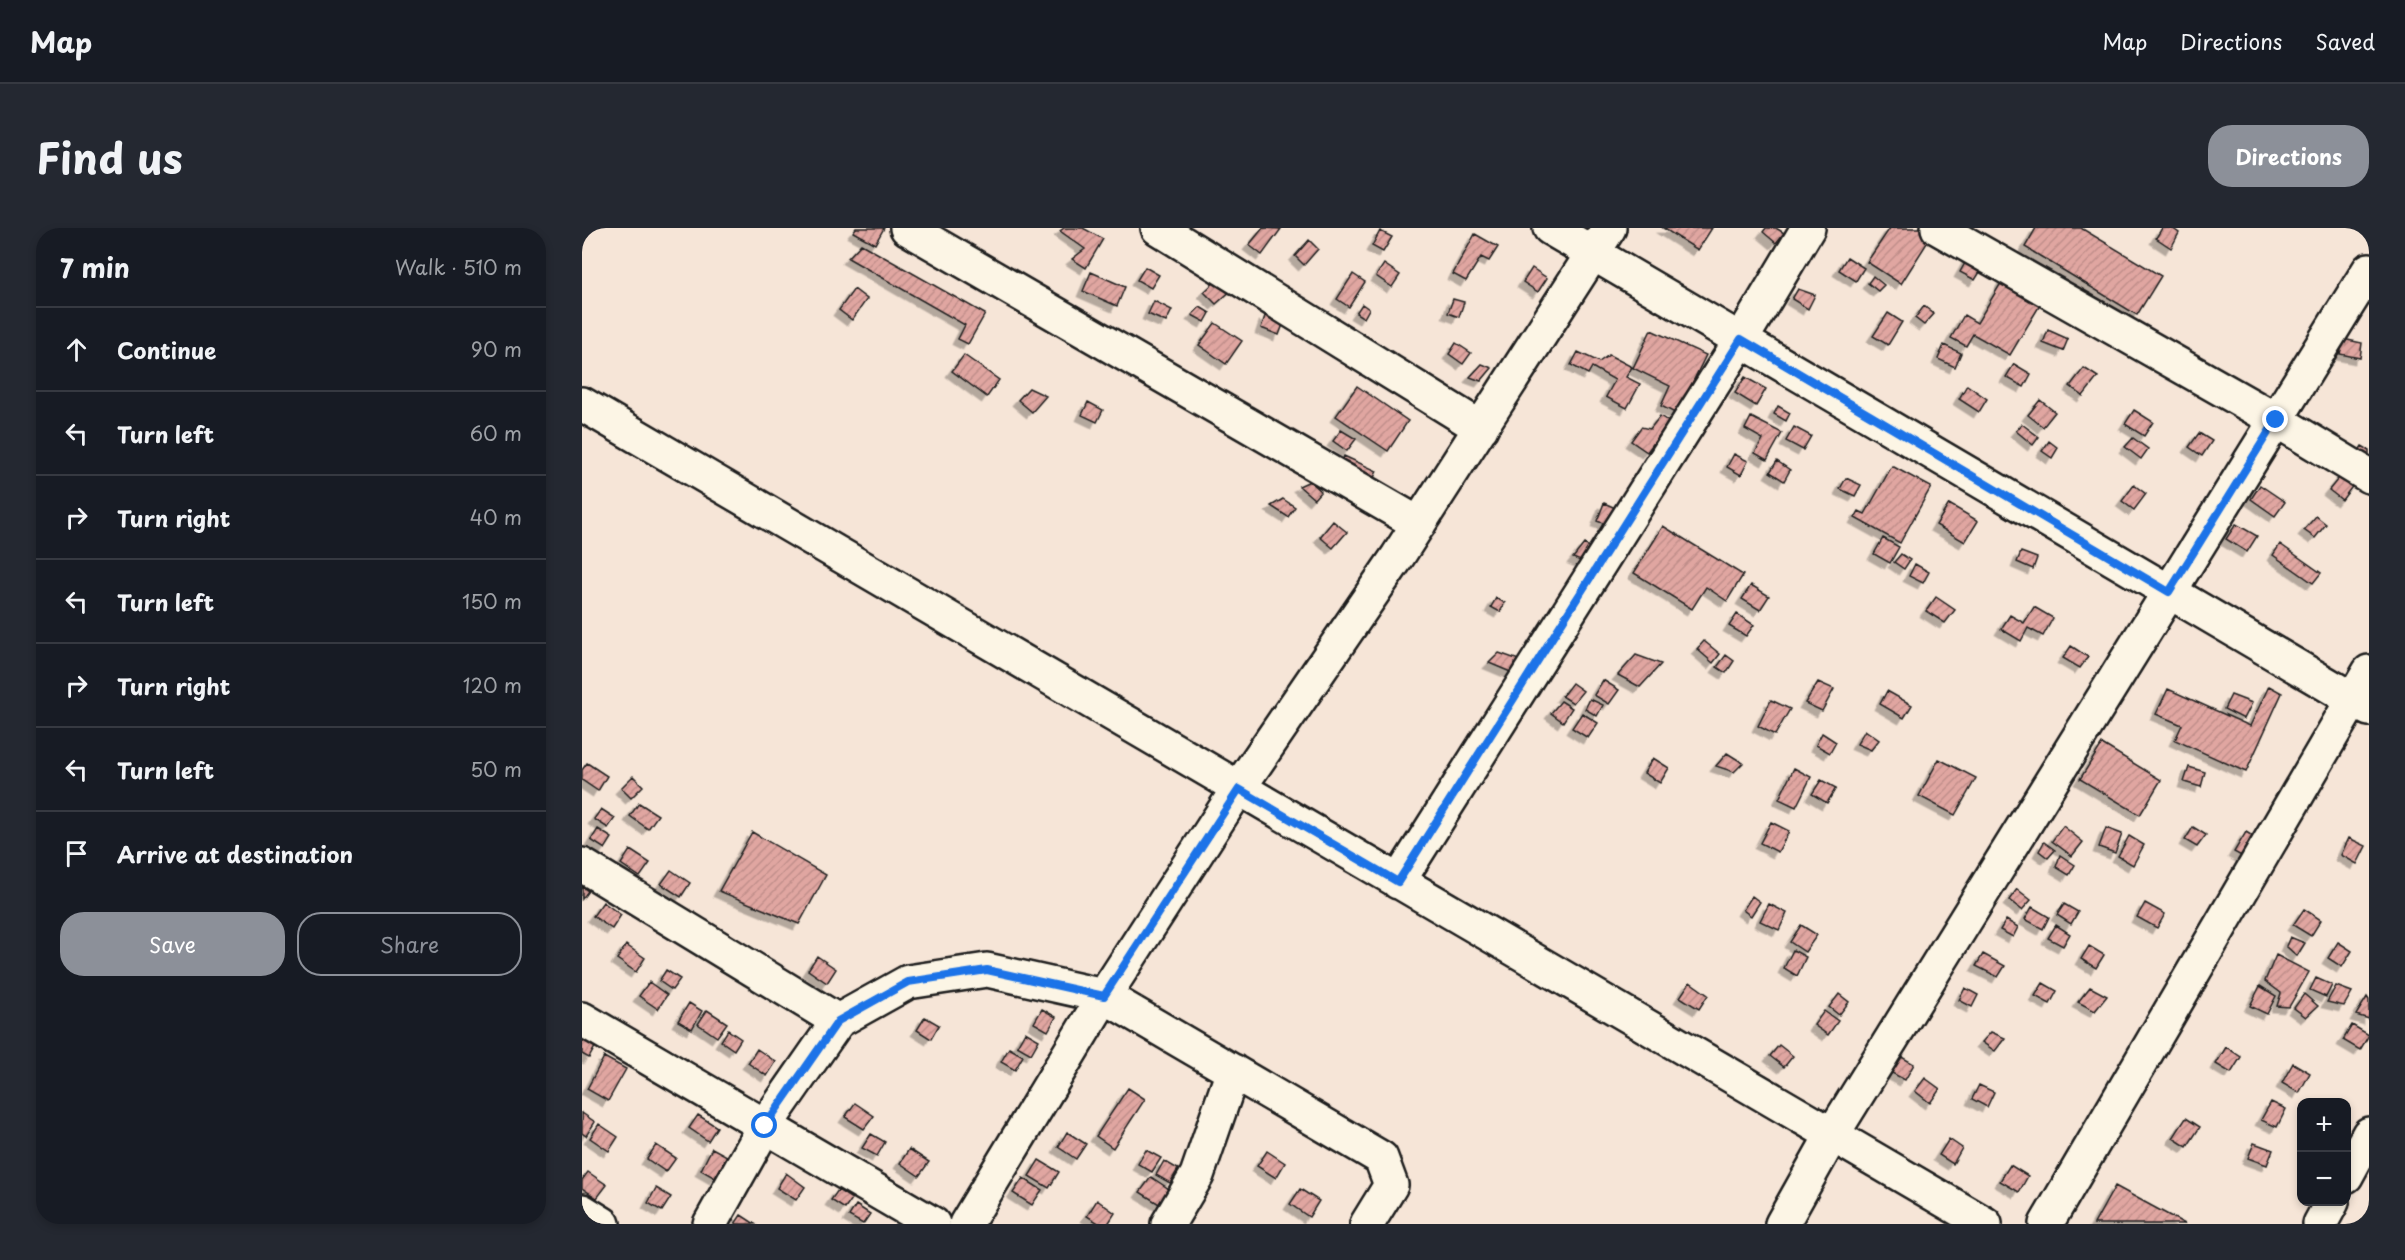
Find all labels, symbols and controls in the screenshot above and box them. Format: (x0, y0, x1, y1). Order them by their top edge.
text: Map (30, 20, 92, 63)
text: Map (2102, 25, 2147, 57)
text: Directions (2180, 25, 2282, 57)
text: Saved (2315, 25, 2375, 57)
text: Find us (36, 125, 183, 188)
button: Directions (2208, 125, 2369, 187)
text: 7 min (60, 248, 130, 287)
text: Walk · 510 m (395, 252, 522, 282)
icon: ahead (60, 333, 93, 366)
text: Continue (117, 333, 216, 366)
text: 90 m (471, 334, 522, 364)
route end (2262, 406, 2288, 432)
icon: left (60, 417, 93, 450)
text: Turn left (117, 417, 214, 450)
text: 60 m (470, 418, 522, 448)
icon: right (60, 501, 93, 534)
text: Turn right (117, 501, 230, 534)
text: 40 m (470, 502, 522, 532)
icon: left (60, 585, 93, 618)
text: Turn left (117, 585, 214, 618)
text: 150 m (462, 586, 522, 616)
icon: right (60, 669, 93, 702)
text: Turn right (117, 669, 230, 702)
text: 120 m (463, 670, 522, 700)
icon: left (60, 753, 93, 786)
text: Turn left (117, 753, 214, 786)
text: 50 m (470, 754, 522, 784)
icon: arrive (60, 837, 93, 870)
text: Arrive at destination (117, 837, 353, 870)
button: Save (60, 912, 285, 976)
button: Share (297, 912, 522, 976)
map controls (2297, 1098, 2351, 1206)
button: + (2297, 1098, 2351, 1152)
route start (751, 1112, 777, 1138)
button: − (2297, 1152, 2351, 1206)

